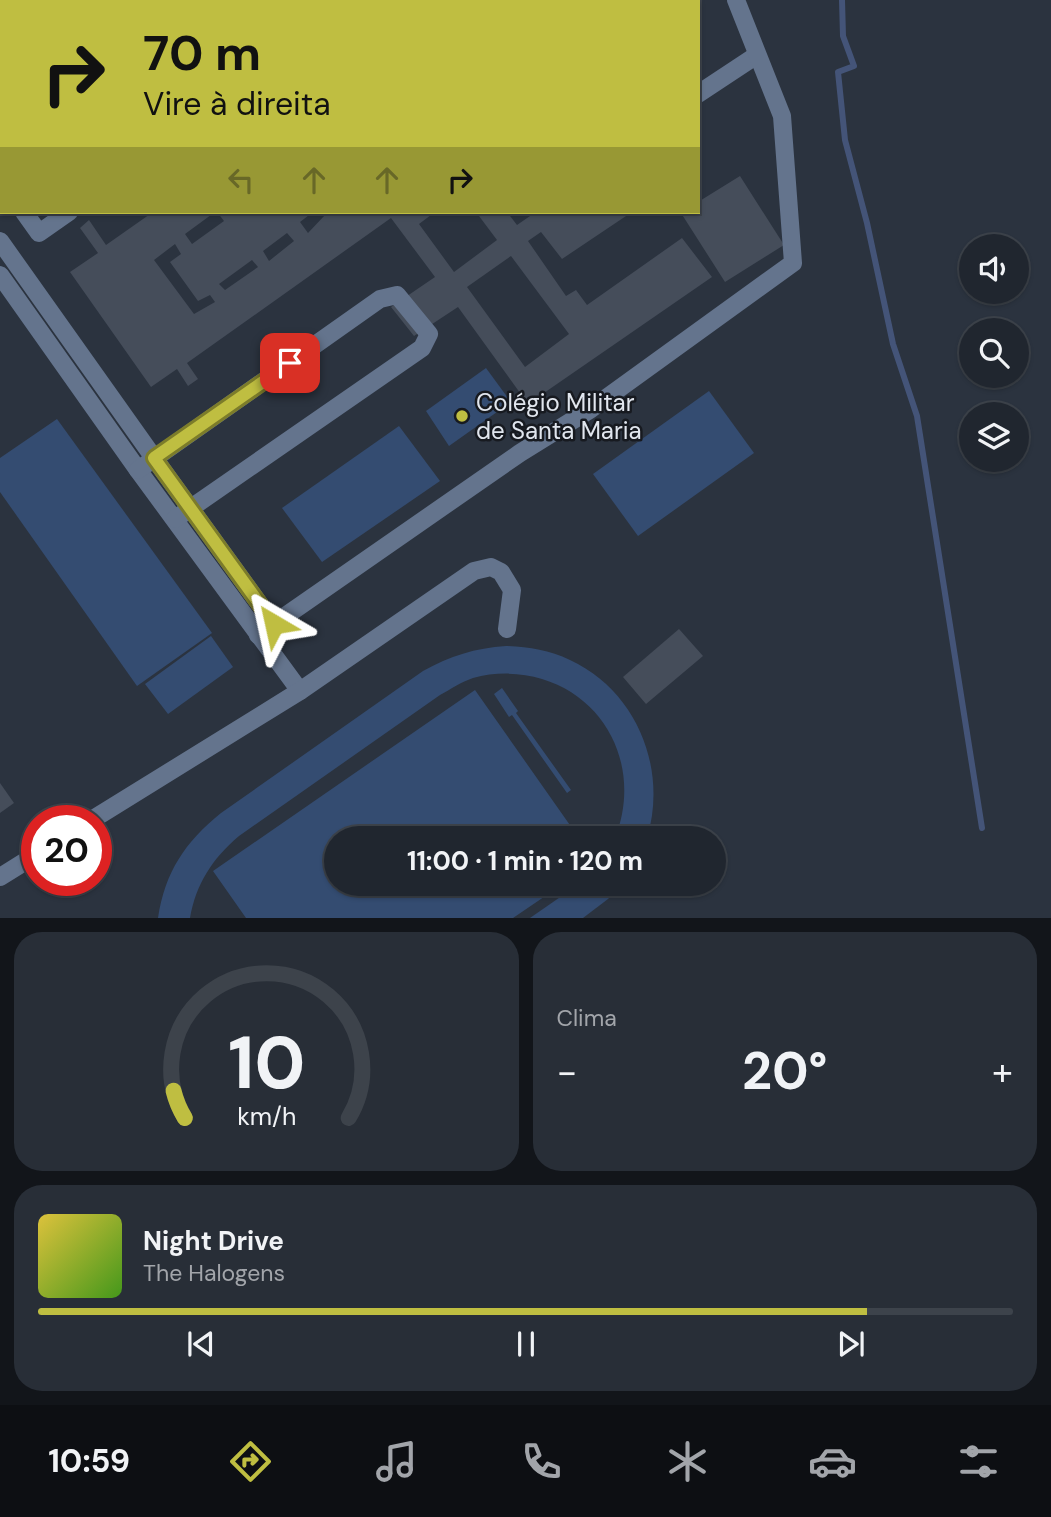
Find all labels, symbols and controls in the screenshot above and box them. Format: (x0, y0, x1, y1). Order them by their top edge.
text: 70 m (143, 21, 261, 85)
icon: right (28, 28, 119, 119)
text: Vire à direita (143, 83, 331, 125)
icon: left (222, 161, 260, 199)
icon: ahead (295, 161, 333, 199)
icon: ahead (368, 161, 406, 199)
icon: right (441, 161, 479, 199)
map controls (959, 234, 1029, 472)
button: sound (959, 234, 1029, 304)
button: search (959, 318, 1029, 388)
pin (260, 333, 320, 393)
icon: arrive (271, 344, 309, 382)
place label: Colégio Militar de Santa Maria (476, 387, 642, 446)
button: layers (959, 402, 1029, 472)
marker: Colégio Militar de Santa Maria (454, 408, 470, 424)
position arrow (237, 587, 311, 661)
speed limit sign: 20 (21, 805, 112, 896)
text: 11:00 · 1 min · 120 m (407, 844, 643, 878)
text: Clima (557, 1003, 617, 1033)
text: 10 (227, 1016, 305, 1111)
text: 20° (742, 1037, 827, 1105)
text: − (557, 1047, 577, 1097)
text: + (992, 1047, 1013, 1097)
text: km/h (237, 1099, 296, 1132)
text: Night Drive (143, 1224, 284, 1258)
text: The Halogens (143, 1258, 285, 1288)
icon: previous (182, 1325, 220, 1363)
icon: pause (507, 1325, 545, 1363)
icon: next (832, 1325, 870, 1363)
icon: directions (226, 1437, 275, 1486)
icon: music (372, 1437, 421, 1486)
icon: phone (517, 1437, 566, 1486)
icon: climate (663, 1437, 712, 1486)
icon: car (808, 1437, 857, 1486)
icon: filters (954, 1437, 1003, 1486)
text: 10:59 (48, 1440, 130, 1482)

